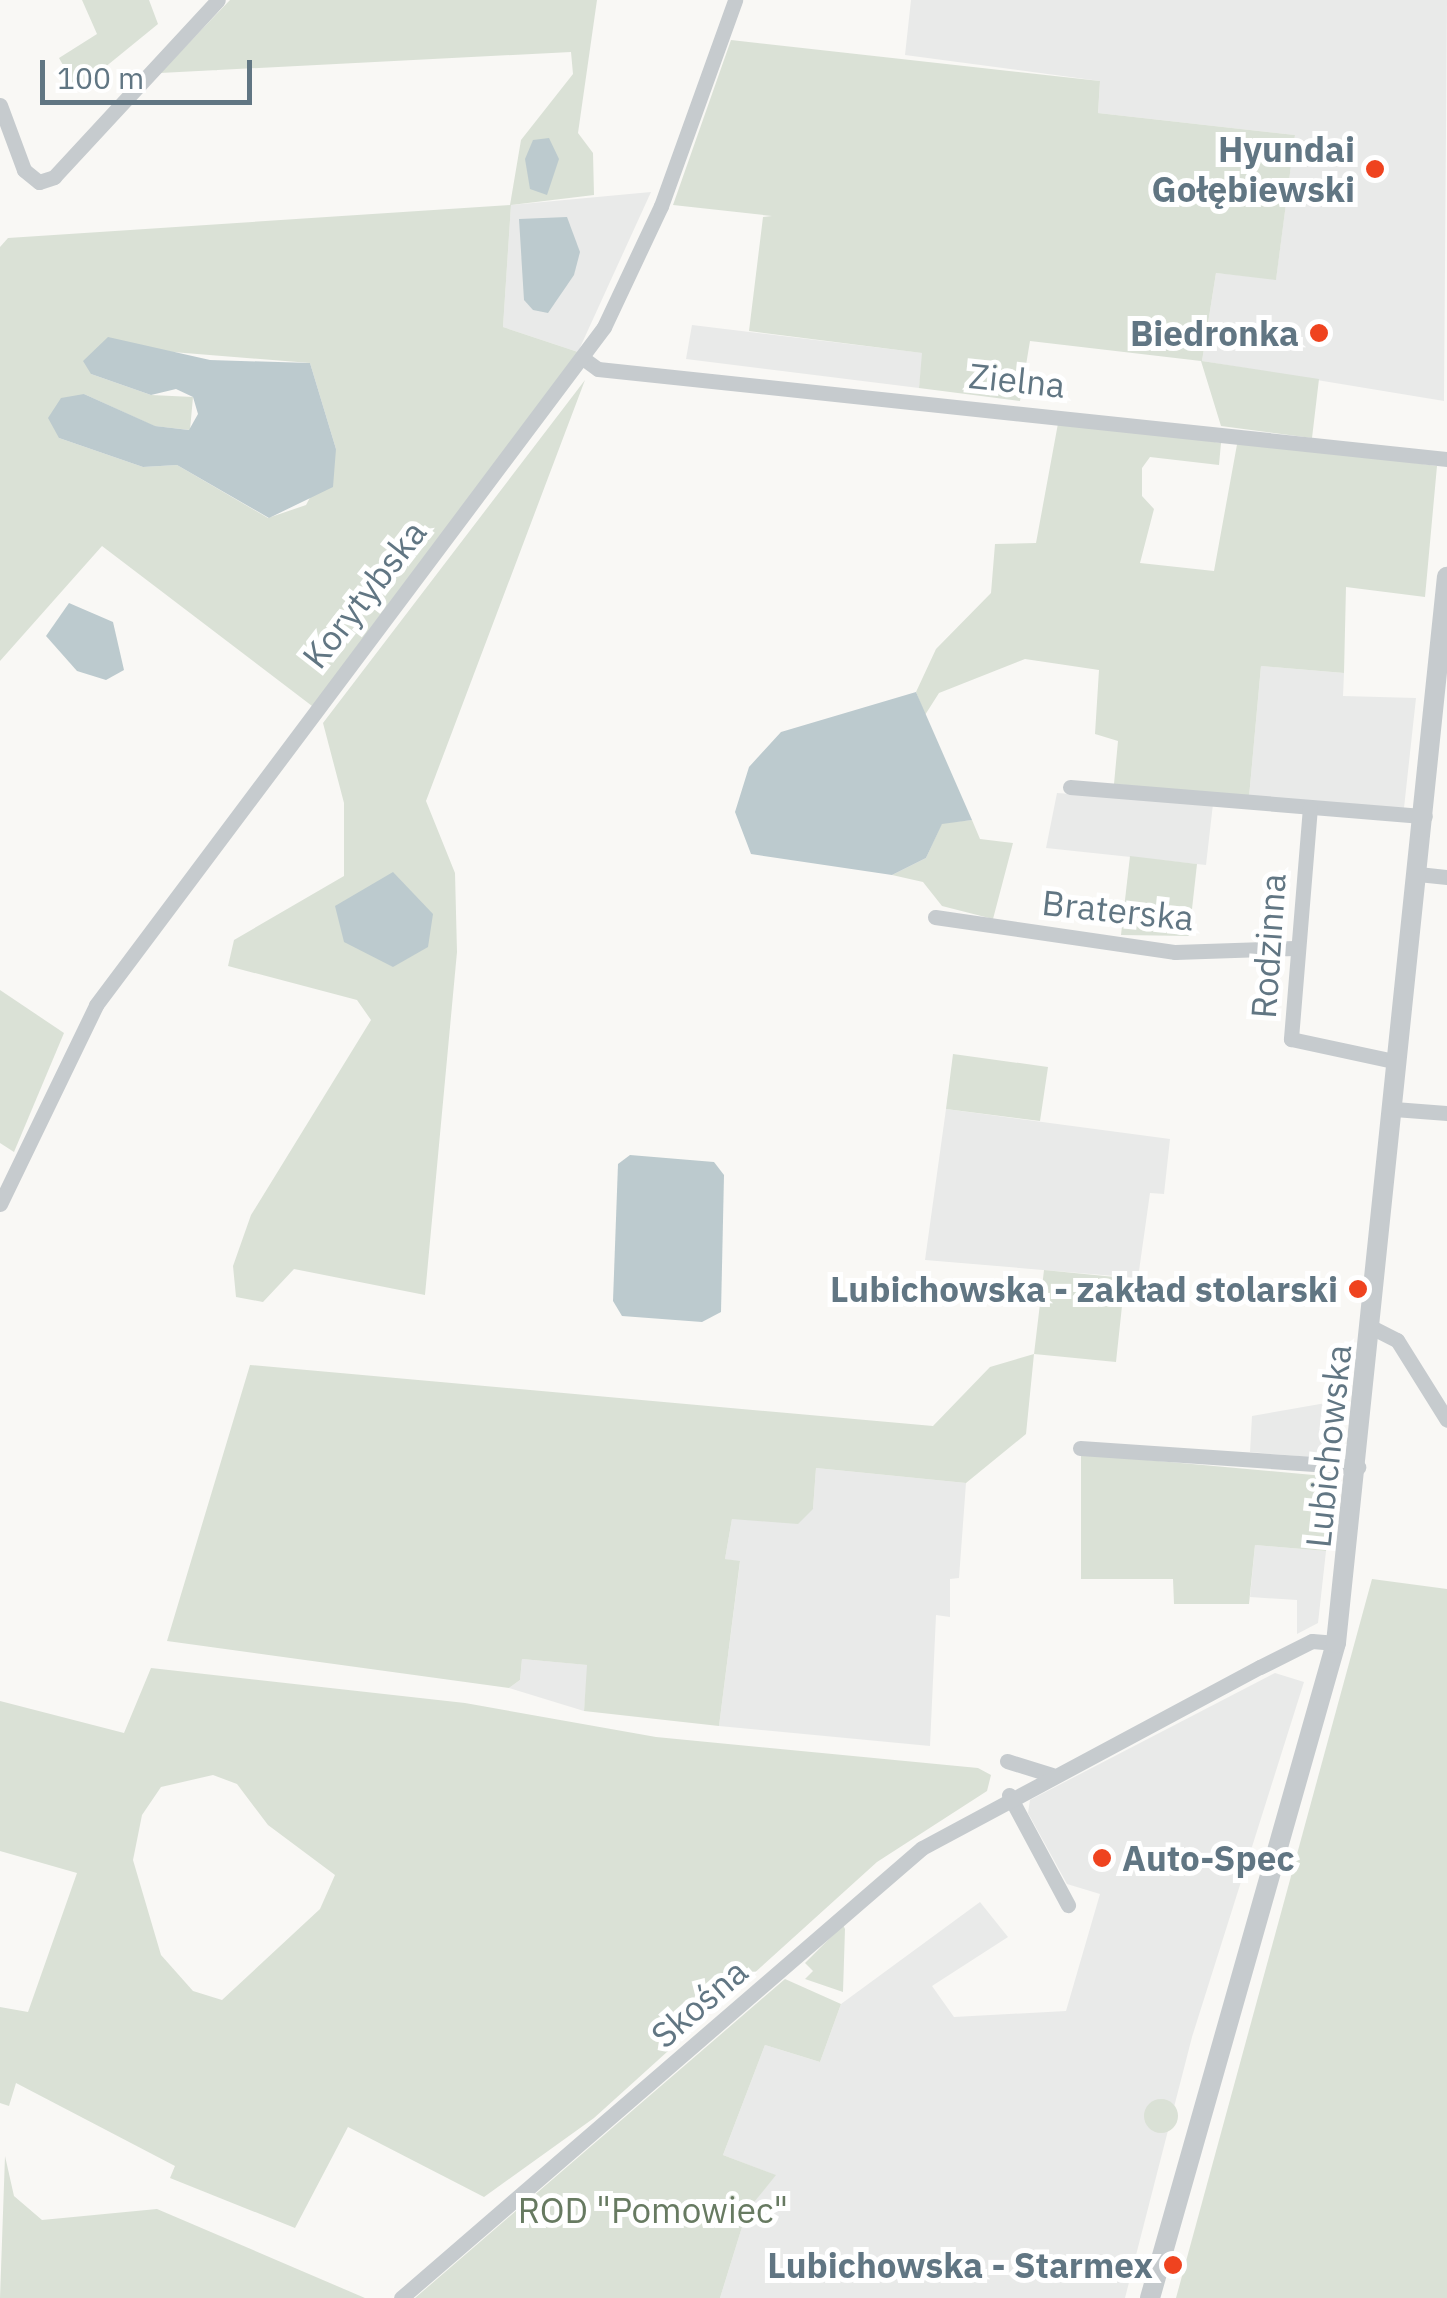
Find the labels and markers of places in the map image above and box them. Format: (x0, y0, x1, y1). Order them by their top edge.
place label: Hyundai Gołębiewski (1152, 128, 1355, 210)
marker: Hyundai Gołębiewski (1364, 158, 1386, 180)
place label: Biedronka (1130, 312, 1299, 354)
marker: Biedronka (1308, 322, 1330, 344)
place label: Lubichowska - zakład stolarski (830, 1268, 1338, 1310)
marker: Lubichowska - zakład stolarski (1347, 1278, 1369, 1300)
place label: Auto-Spec (1122, 1837, 1294, 1879)
marker: Auto-Spec (1091, 1847, 1113, 1869)
place label: Lubichowska - Starmex (767, 2244, 1153, 2286)
marker: Lubichowska - Starmex (1162, 2254, 1184, 2276)

